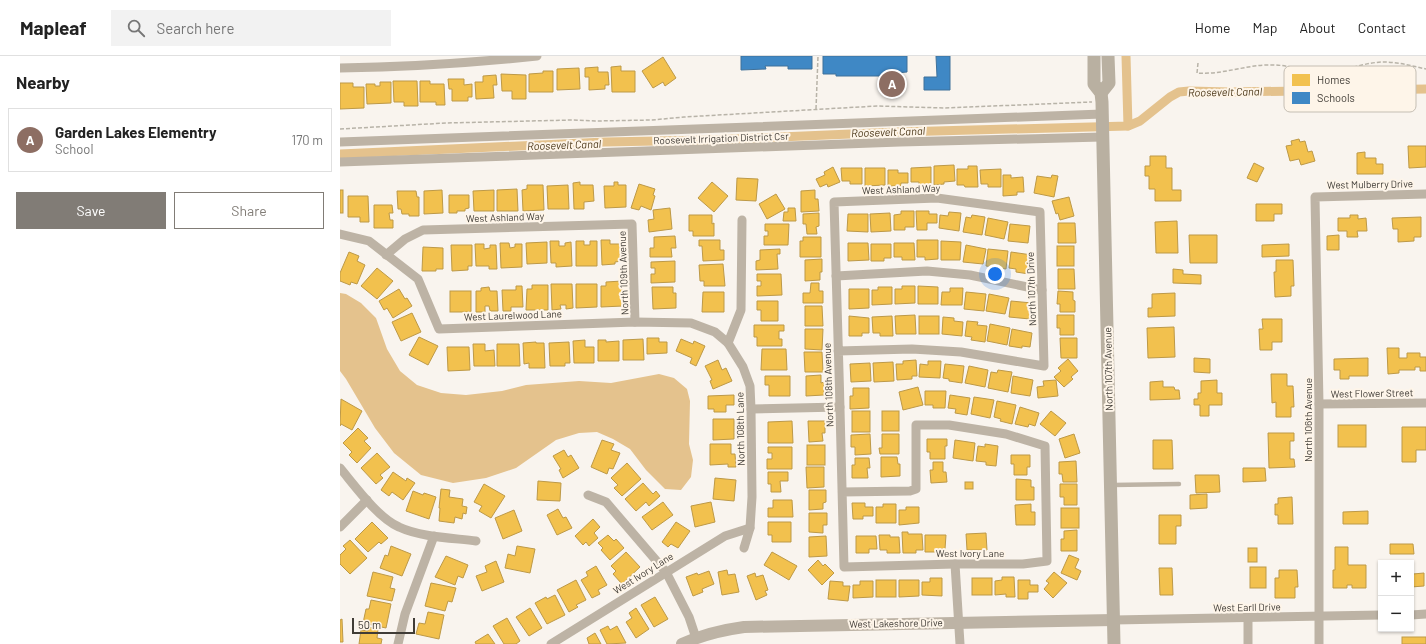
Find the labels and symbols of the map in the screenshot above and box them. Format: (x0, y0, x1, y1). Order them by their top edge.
legend (1284, 66, 1416, 112)
pin: A (879, 69, 905, 99)
text: Homes (1317, 73, 1350, 86)
water label: Roosevelt Canal (1188, 84, 1263, 99)
text: Schools (1317, 91, 1355, 104)
water label: Roosevelt Canal (851, 124, 926, 139)
street label: Roosevelt Irrigation District Csr (653, 130, 789, 146)
water label: Roosevelt Canal (527, 137, 602, 152)
street label: West Mulberry Drive (1327, 177, 1413, 191)
street label: West Ashland Way (862, 182, 941, 196)
street label: West Ashland Way (466, 210, 545, 224)
street label: North 109th Avenue (616, 231, 630, 315)
street label: North 107th Drive (1024, 252, 1038, 326)
your location (985, 264, 1005, 284)
street label: West Laurelwood Lane (464, 307, 562, 323)
street label: North 107th Avenue (1101, 327, 1115, 411)
street label: North 108th Avenue (821, 343, 835, 427)
street label: North 106th Avenue (1302, 378, 1314, 462)
street label: West Flower Street (1331, 386, 1414, 400)
street label: North 108th Lane (733, 392, 747, 466)
street label: West Ivory Lane (936, 547, 1004, 559)
street label: West Ivory Lane (611, 550, 675, 596)
street label: West Earll Drive (1213, 600, 1281, 614)
scale bar (352, 616, 415, 635)
street label: West Lakeshore Drive (849, 616, 943, 630)

